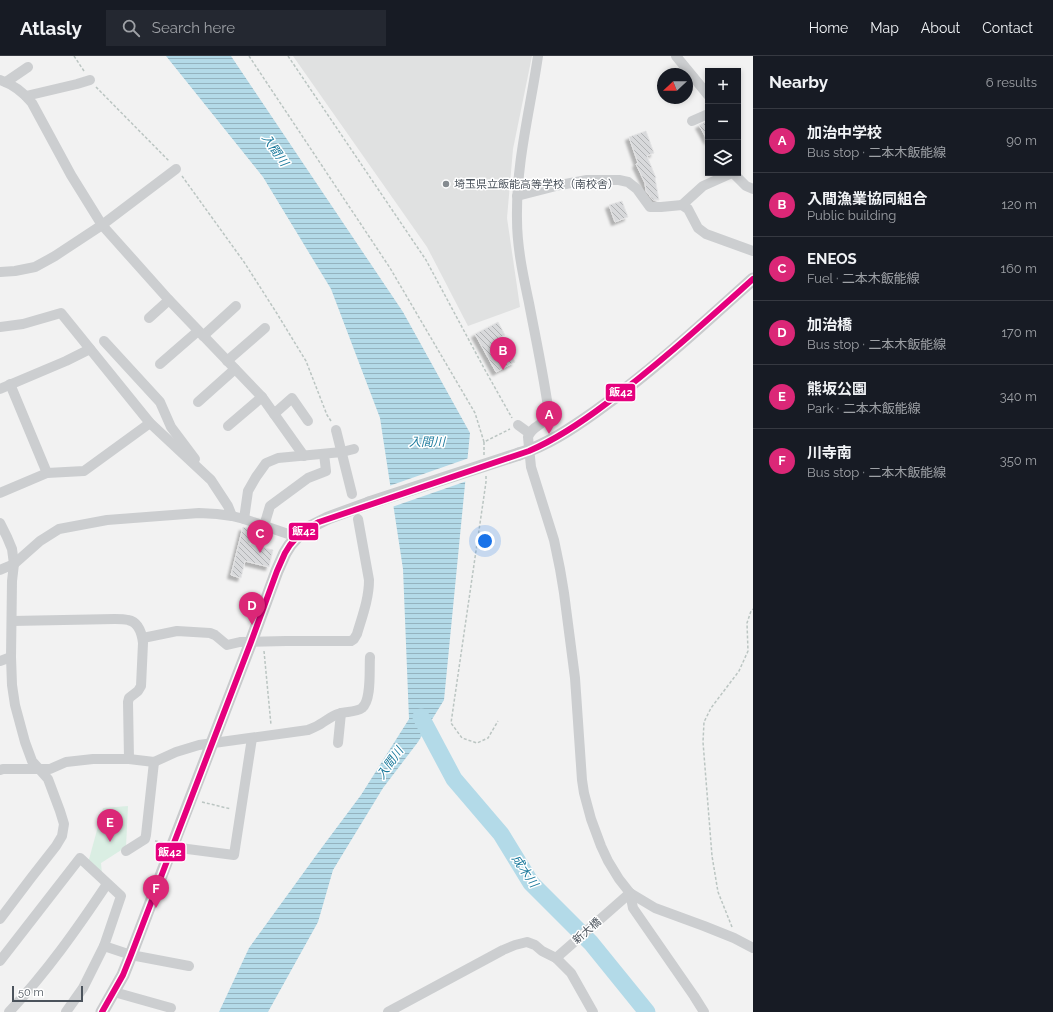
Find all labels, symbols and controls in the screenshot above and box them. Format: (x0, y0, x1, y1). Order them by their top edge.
search box (106, 10, 386, 46)
text: Atlasly (20, 17, 82, 39)
icon: search (120, 17, 142, 39)
text: Search here (152, 19, 235, 37)
text: Home (809, 20, 848, 36)
text: Map (870, 20, 899, 36)
text: About (921, 20, 960, 36)
text: Contact (982, 20, 1033, 36)
north arrow (657, 68, 693, 104)
map controls (705, 68, 741, 176)
button: + (705, 68, 741, 104)
text: Nearby (769, 72, 828, 92)
text: 6 results (986, 75, 1037, 90)
button: − (705, 104, 741, 140)
text: 加治中学校 (807, 124, 882, 142)
water label: 入間川 (259, 131, 292, 170)
text: A (778, 133, 786, 148)
text: 90 m (1006, 133, 1037, 148)
button: layers (705, 140, 741, 176)
text: Bus stop · 二本木飯能線 (807, 145, 946, 160)
place label: 埼玉県立飯能高等学校（南校舎） (454, 178, 619, 191)
marker: 埼玉県立飯能高等学校（南校舎） (441, 179, 451, 189)
text: 入間漁業協同組合 (807, 190, 927, 208)
text: B (778, 197, 786, 212)
text: 120 m (1001, 197, 1037, 212)
text: Public building (807, 208, 896, 223)
text: ENEOS (807, 250, 857, 268)
text: C (778, 261, 786, 276)
text: 160 m (1000, 261, 1037, 276)
text: Fuel · 二本木飯能線 (807, 271, 920, 286)
text: 加治橋 (807, 316, 852, 334)
text: D (777, 325, 787, 340)
text: 170 m (1001, 325, 1037, 340)
pin: B (490, 337, 516, 370)
text: Bus stop · 二本木飯能線 (807, 337, 946, 352)
text: 熊坂公園 (807, 380, 867, 398)
line badge: 飯42 (605, 383, 636, 402)
text: 飯42 (608, 386, 633, 399)
text: E (778, 389, 786, 404)
text: 340 m (1000, 389, 1037, 404)
pin: A (536, 401, 562, 434)
text: Park · 二本木飯能線 (807, 401, 921, 416)
water label: 入間川 (409, 435, 447, 449)
text: 川寺南 (807, 444, 852, 462)
text: F (778, 453, 786, 468)
text: 350 m (1000, 453, 1037, 468)
text: Bus stop · 二本木飯能線 (807, 465, 946, 480)
pin: C (247, 520, 273, 553)
line badge: 飯42 (288, 522, 319, 541)
text: 飯42 (291, 525, 316, 538)
your location (475, 531, 495, 551)
pin: D (239, 592, 265, 625)
water label: 入間川 (374, 743, 407, 782)
pin: E (97, 809, 123, 842)
line badge: 飯42 (155, 842, 186, 862)
text: 飯42 (157, 846, 182, 859)
water label: 成木川 (509, 852, 542, 891)
pin: F (143, 875, 169, 908)
street label: 新大橋 (570, 915, 604, 947)
scale bar (12, 984, 83, 1003)
text: 50 m (18, 986, 44, 999)

